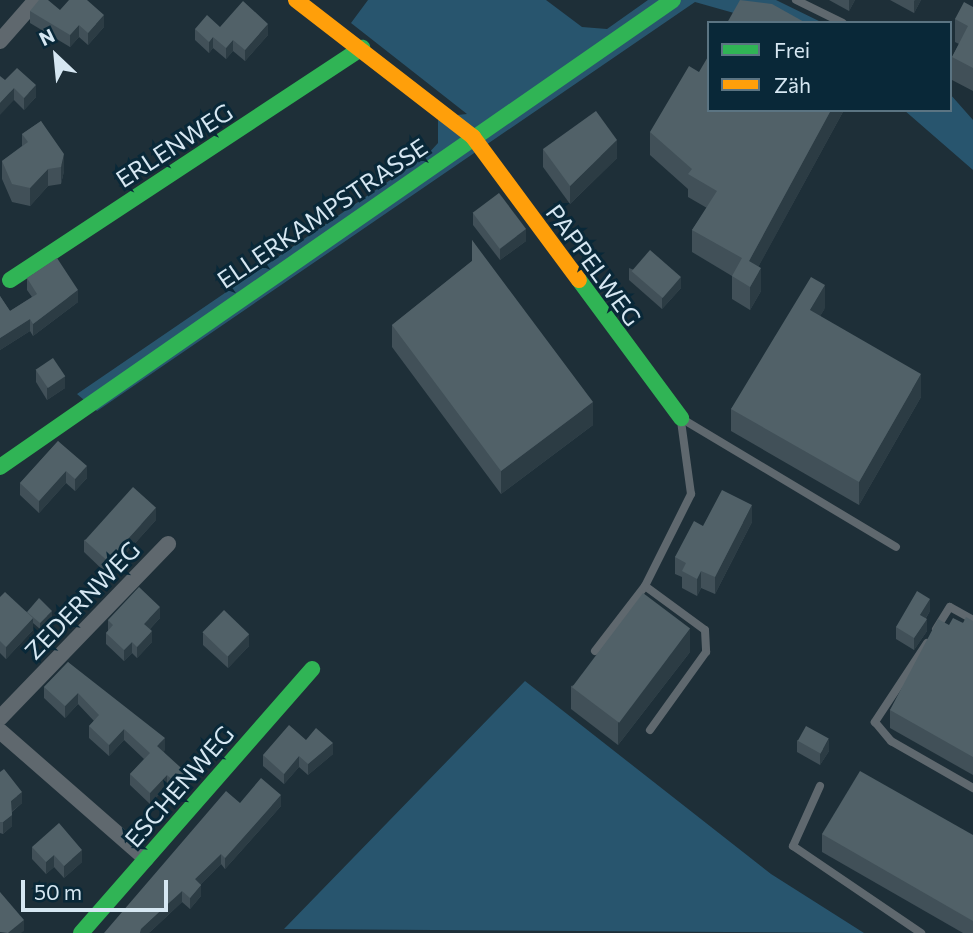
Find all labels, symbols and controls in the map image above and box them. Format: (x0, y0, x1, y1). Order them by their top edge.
north arrow (21, 21, 91, 91)
legend (707, 21, 952, 112)
text: N (35, 23, 58, 50)
text: Frei (774, 37, 810, 62)
text: Zäh (774, 72, 811, 97)
street label: ERLENWEG (111, 97, 237, 193)
street label: ELLERKAMPSTRASSE (212, 132, 432, 294)
street label: PAPPELWEG (540, 199, 648, 331)
street label: ZEDERNWEG (19, 535, 145, 665)
street label: ESCHENWEG (118, 719, 240, 853)
scale bar (24, 866, 172, 910)
text: 50 m (34, 879, 82, 904)

